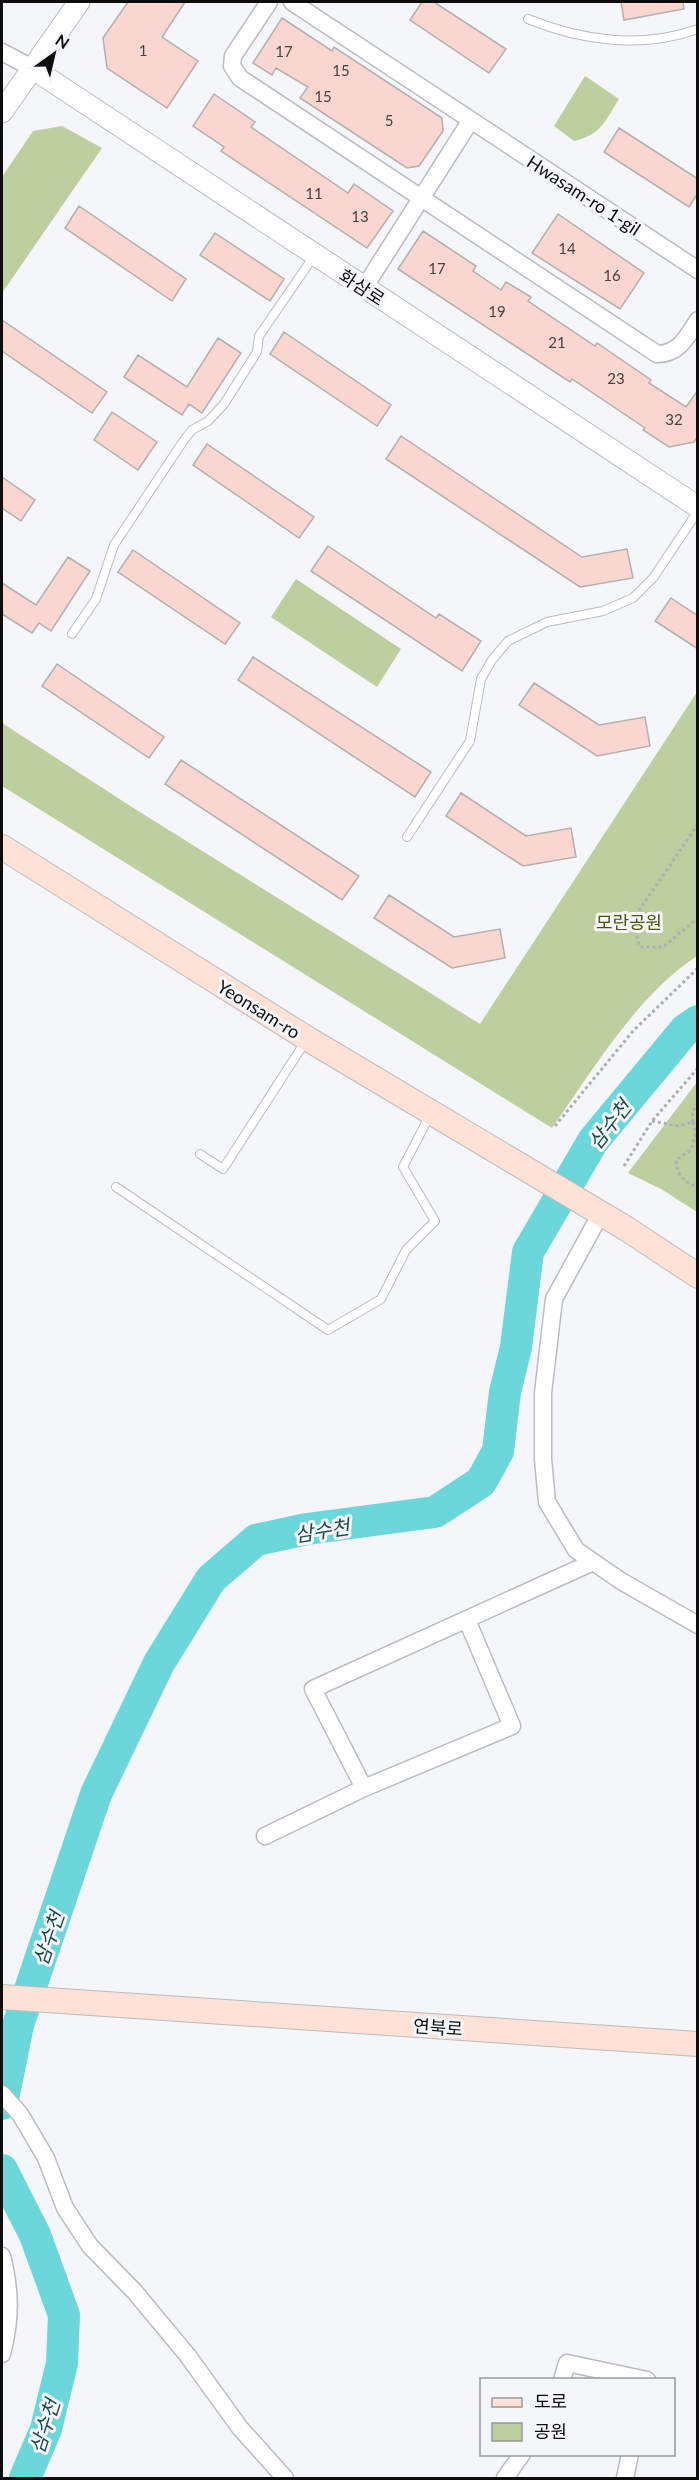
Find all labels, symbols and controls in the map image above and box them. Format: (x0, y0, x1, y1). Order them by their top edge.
north arrow (24, 24, 84, 84)
text: N (52, 30, 73, 52)
house number: 1 (139, 41, 147, 59)
house number: 17 (275, 42, 293, 60)
house number: 15 (332, 61, 350, 79)
house number: 15 (314, 87, 332, 105)
house number: 5 (385, 111, 393, 129)
street label: Hwasam-ro 1-gil (523, 150, 645, 240)
house number: 11 (305, 184, 323, 202)
house number: 13 (351, 207, 369, 225)
house number: 14 (558, 239, 576, 257)
house number: 17 (428, 259, 446, 277)
street label: 화삼로 (335, 264, 389, 310)
house number: 16 (603, 266, 621, 284)
house number: 19 (488, 302, 506, 320)
house number: 21 (548, 333, 566, 351)
house number: 23 (607, 369, 625, 387)
house number: 32 (665, 410, 683, 428)
park label: 모란공원 (596, 911, 662, 933)
street label: Yeonsam-ro (213, 975, 305, 1043)
water label: 삼수천 (583, 1093, 637, 1153)
water label: 삼수천 (293, 1513, 354, 1546)
water label: 삼수천 (28, 1906, 69, 1968)
street label: 연북로 (412, 2014, 464, 2040)
legend (480, 2378, 675, 2456)
text: 도로 (534, 2390, 567, 2412)
water label: 삼수천 (24, 2394, 65, 2456)
text: 공원 (534, 2420, 567, 2442)

